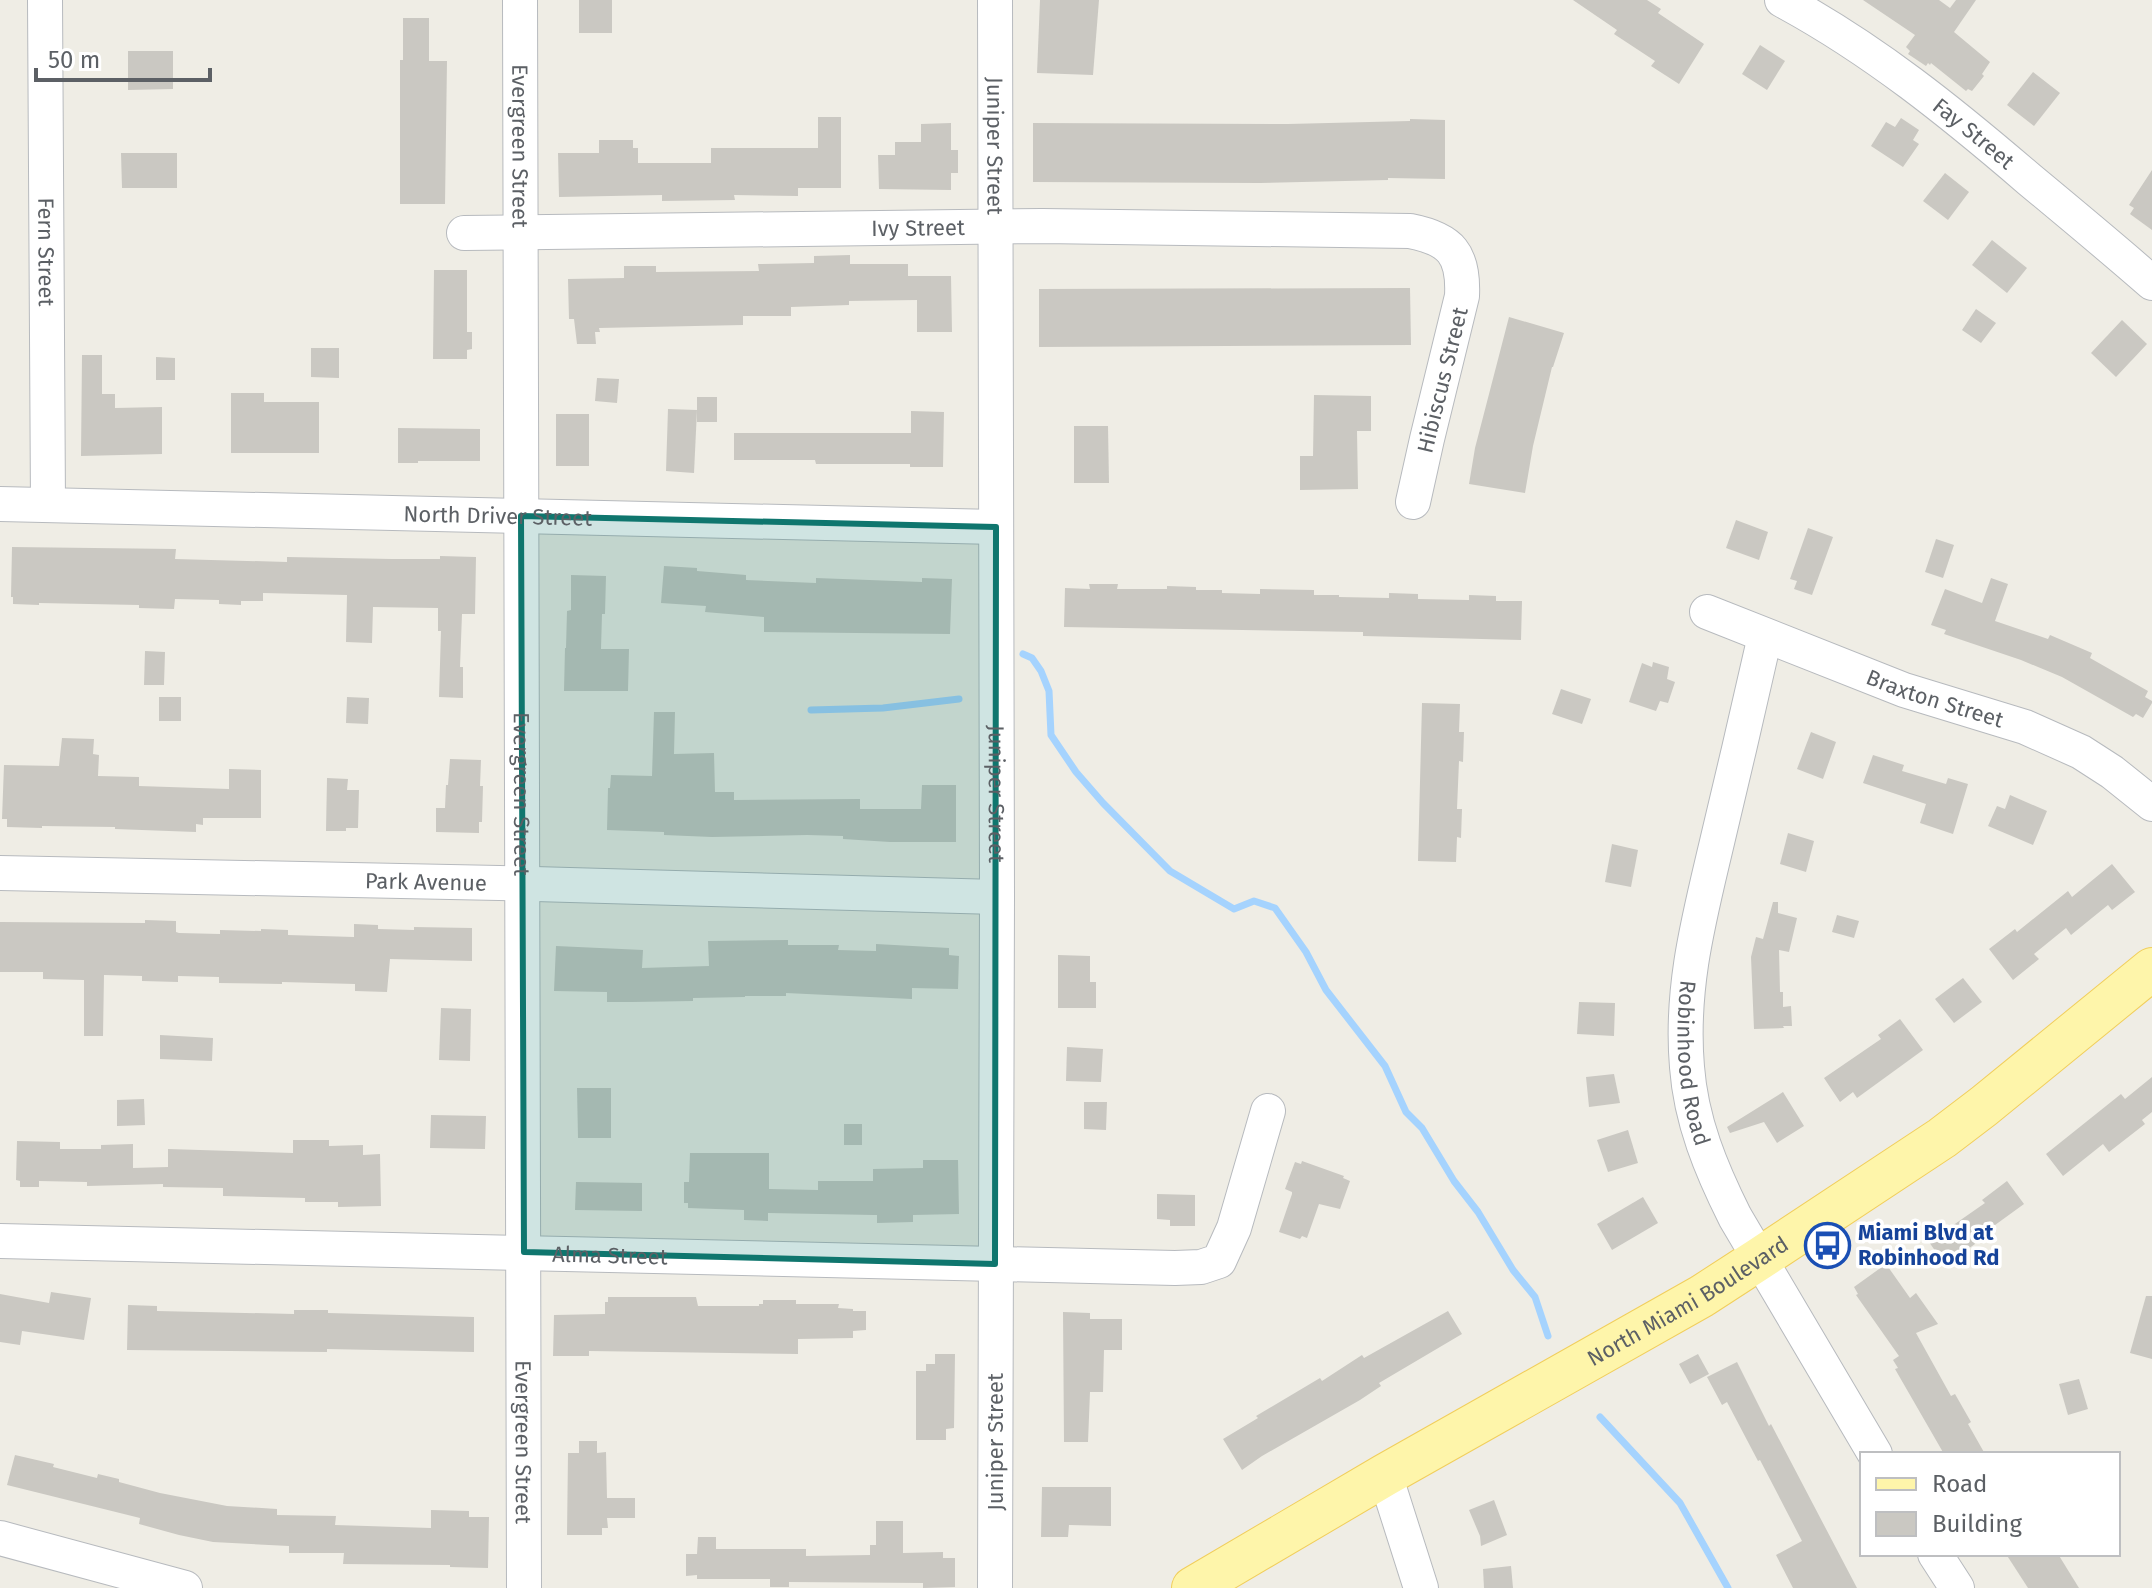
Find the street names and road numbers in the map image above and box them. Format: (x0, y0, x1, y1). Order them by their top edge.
street label: Evergreen Street (506, 64, 534, 228)
street label: Juniper Street (981, 77, 1008, 215)
street label: Fay Street (1927, 92, 2020, 175)
street label: Fern Street (32, 197, 60, 307)
street label: Ivy Street (871, 214, 965, 242)
street label: Hibiscus Street (1411, 304, 1474, 456)
street label: North Driver Street (403, 500, 593, 532)
street label: Braxton Street (1862, 663, 2007, 734)
street label: Evergreen Street (508, 712, 535, 876)
street label: Juniper Street (983, 725, 1010, 863)
street label: Park Avenue (365, 867, 487, 897)
street label: Robinhood Road (1672, 979, 1716, 1149)
street label: North Miami Boulevard (1583, 1230, 1794, 1372)
street label: Alma Street (552, 1241, 668, 1270)
street label: Evergreen Street (509, 1360, 537, 1524)
street label: Juniper Street (982, 1373, 1009, 1511)

